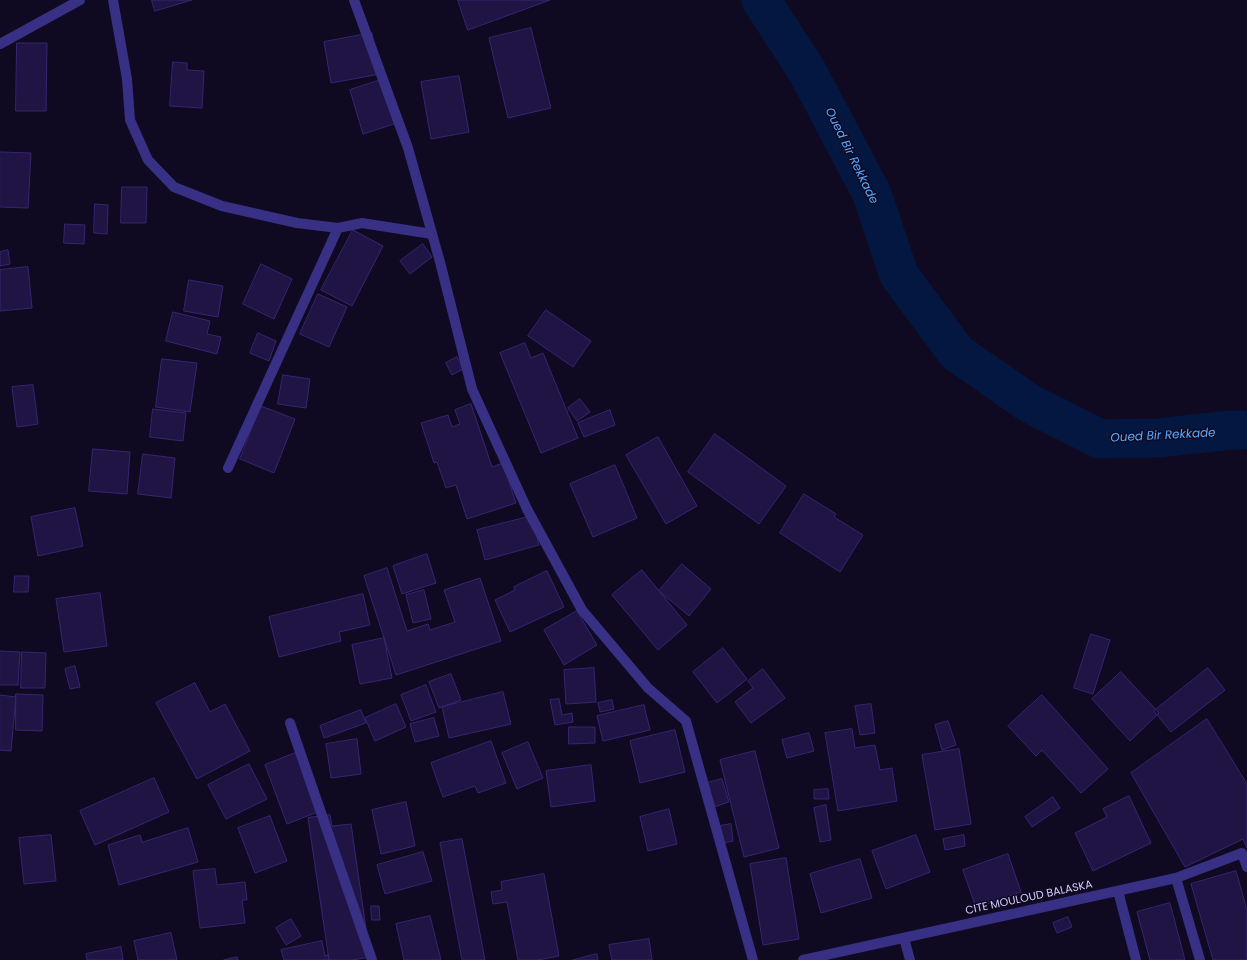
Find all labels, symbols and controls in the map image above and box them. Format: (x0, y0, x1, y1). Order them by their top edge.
water label: Oued Bir Rekkade (821, 105, 881, 207)
water label: Oued Bir Rekkade (1110, 426, 1216, 446)
street label: CITE MOULOUD BALASKA (964, 878, 1094, 918)

